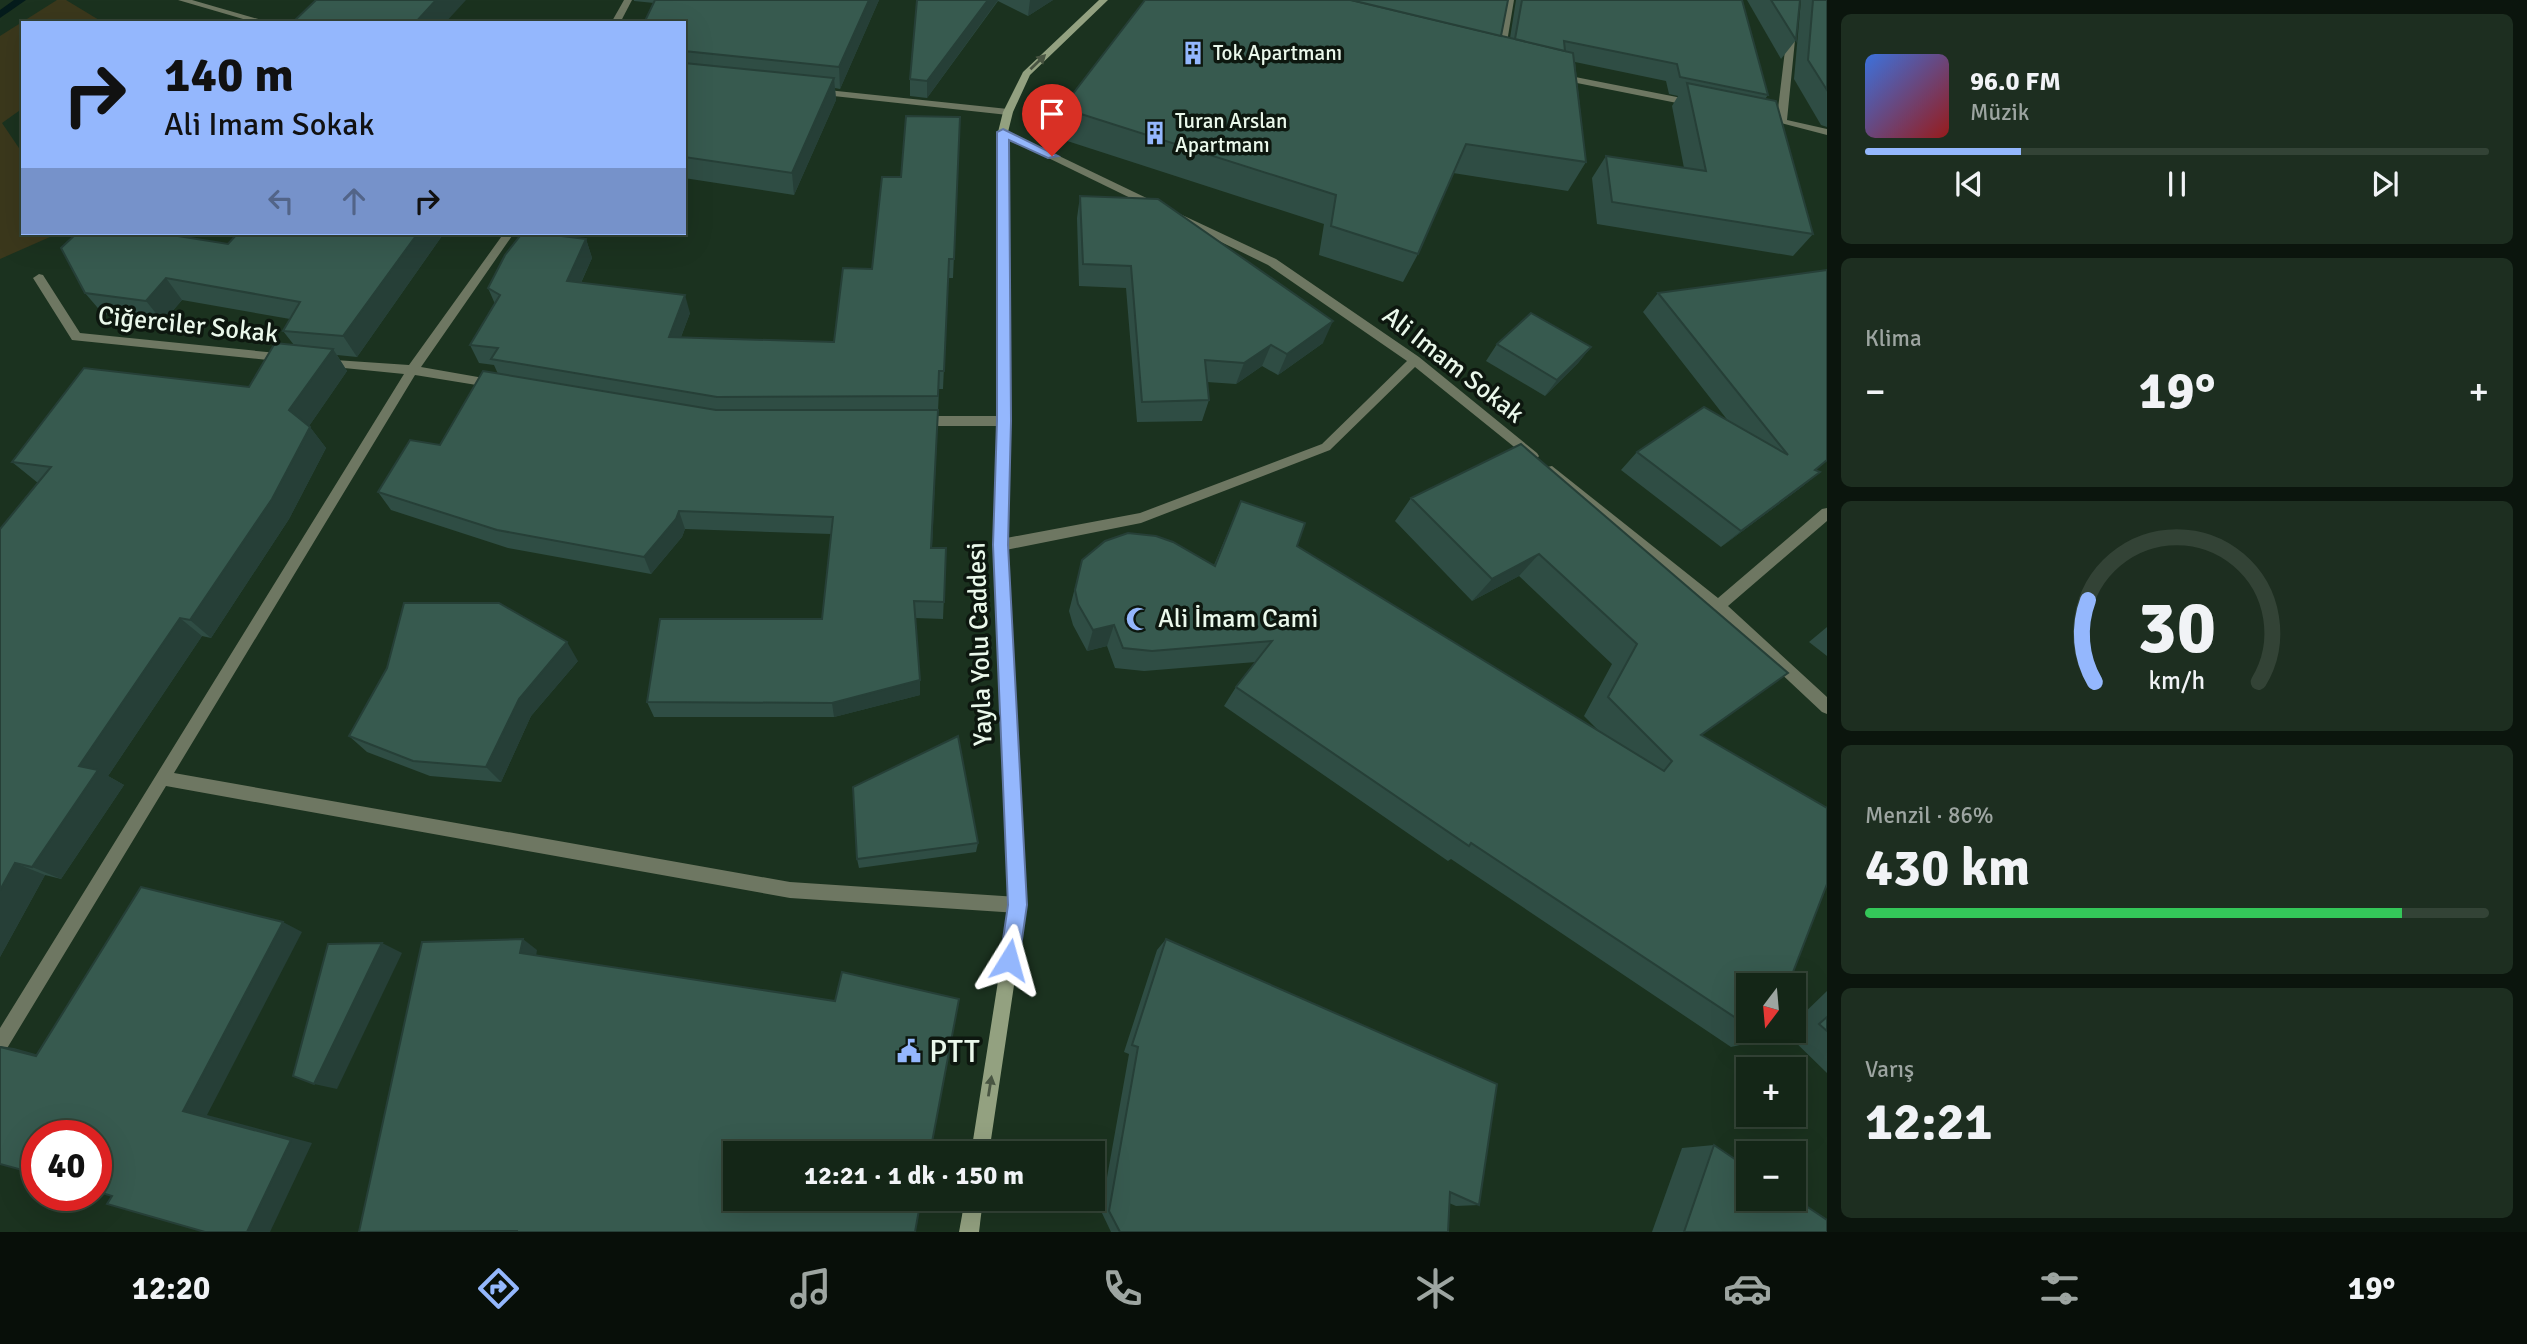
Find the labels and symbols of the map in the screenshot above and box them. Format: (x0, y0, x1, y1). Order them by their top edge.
building icon: Tok Apartmanı (1179, 39, 1207, 67)
place label: Tok Apartmanı (1213, 40, 1342, 66)
one-way arrow (1030, 54, 1047, 71)
pin (1022, 84, 1082, 156)
place label: Turan Arslan Apartmanı (1175, 108, 1287, 158)
building icon: Turan Arslan Apartmanı (1141, 119, 1169, 147)
street label: Ciğerciler Sokak (96, 300, 280, 350)
street label: Ali Imam Sokak (1376, 300, 1530, 430)
street label: Yayla Yolu Caddesi (960, 542, 1000, 746)
place label: Ali İmam Cami (1158, 603, 1318, 635)
mosque icon: Ali İmam Cami (1124, 605, 1152, 633)
position arrow (972, 923, 1046, 997)
north arrow (1736, 973, 1806, 1043)
place label: PTT (929, 1032, 980, 1071)
public building icon: PTT (895, 1037, 923, 1065)
one-way arrow (985, 1075, 996, 1097)
speed limit sign: 40 (21, 1120, 112, 1211)

